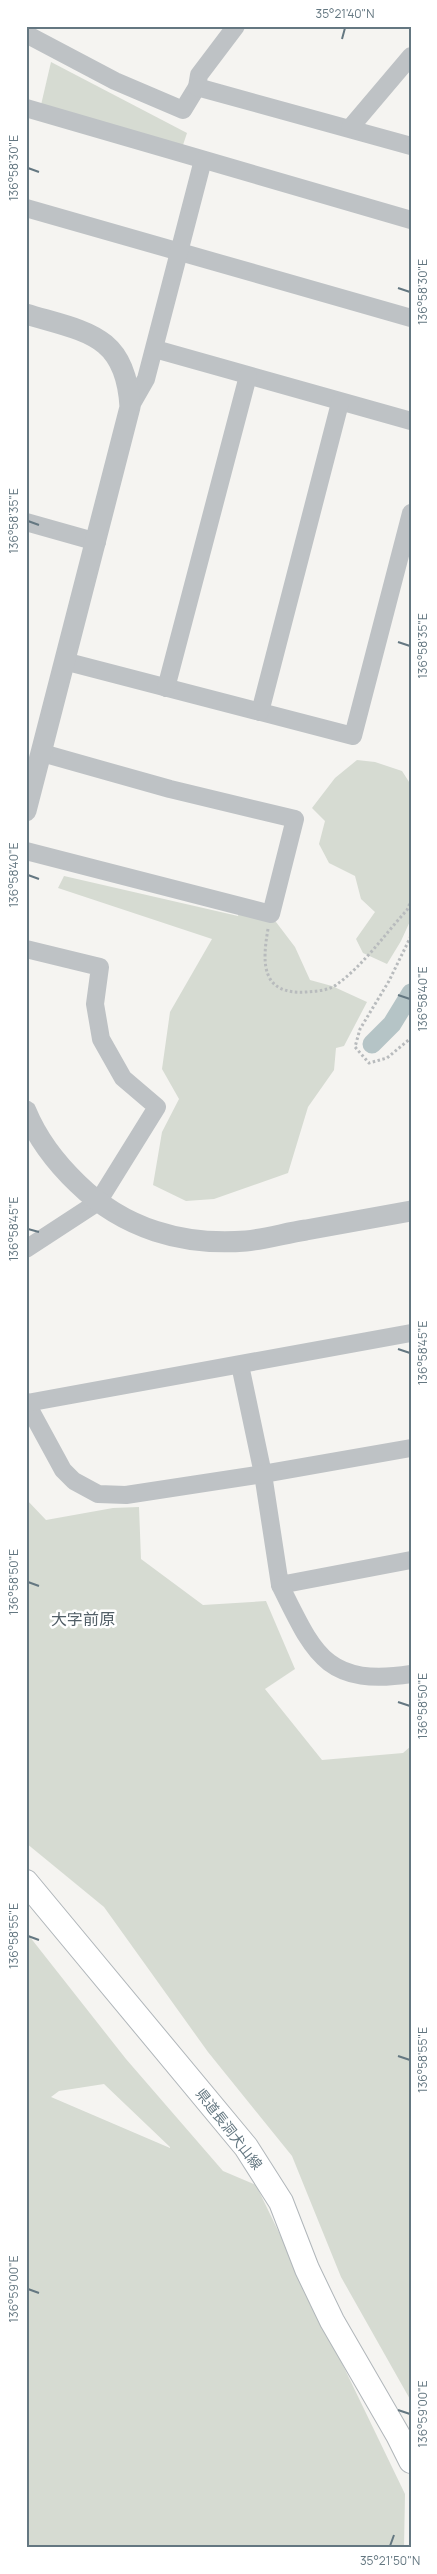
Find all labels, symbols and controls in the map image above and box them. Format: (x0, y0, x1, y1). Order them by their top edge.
text: 35°21'40"N (316, 5, 374, 22)
text: 136°58'30"E (5, 135, 22, 201)
text: 136°58'30"E (414, 259, 431, 325)
text: 136°58'35"E (5, 488, 22, 554)
text: 136°58'35"E (414, 613, 431, 679)
text: 136°58'40"E (5, 842, 22, 908)
text: 136°58'40"E (414, 966, 431, 1032)
text: 136°58'45"E (5, 1196, 22, 1261)
text: 136°58'45"E (414, 1320, 431, 1385)
text: 136°58'50"E (5, 1549, 22, 1615)
district label: 大字前原 (51, 1608, 115, 1630)
text: 136°58'50"E (414, 1673, 431, 1739)
text: 136°58'55"E (5, 1903, 22, 1969)
text: 136°58'55"E (414, 2027, 431, 2093)
street label: 県道長洞犬山線 (192, 2084, 267, 2173)
text: 136°59'00"E (5, 2255, 22, 2323)
text: 136°59'00"E (414, 2380, 431, 2448)
text: 35°21'50"N (360, 2552, 420, 2569)

